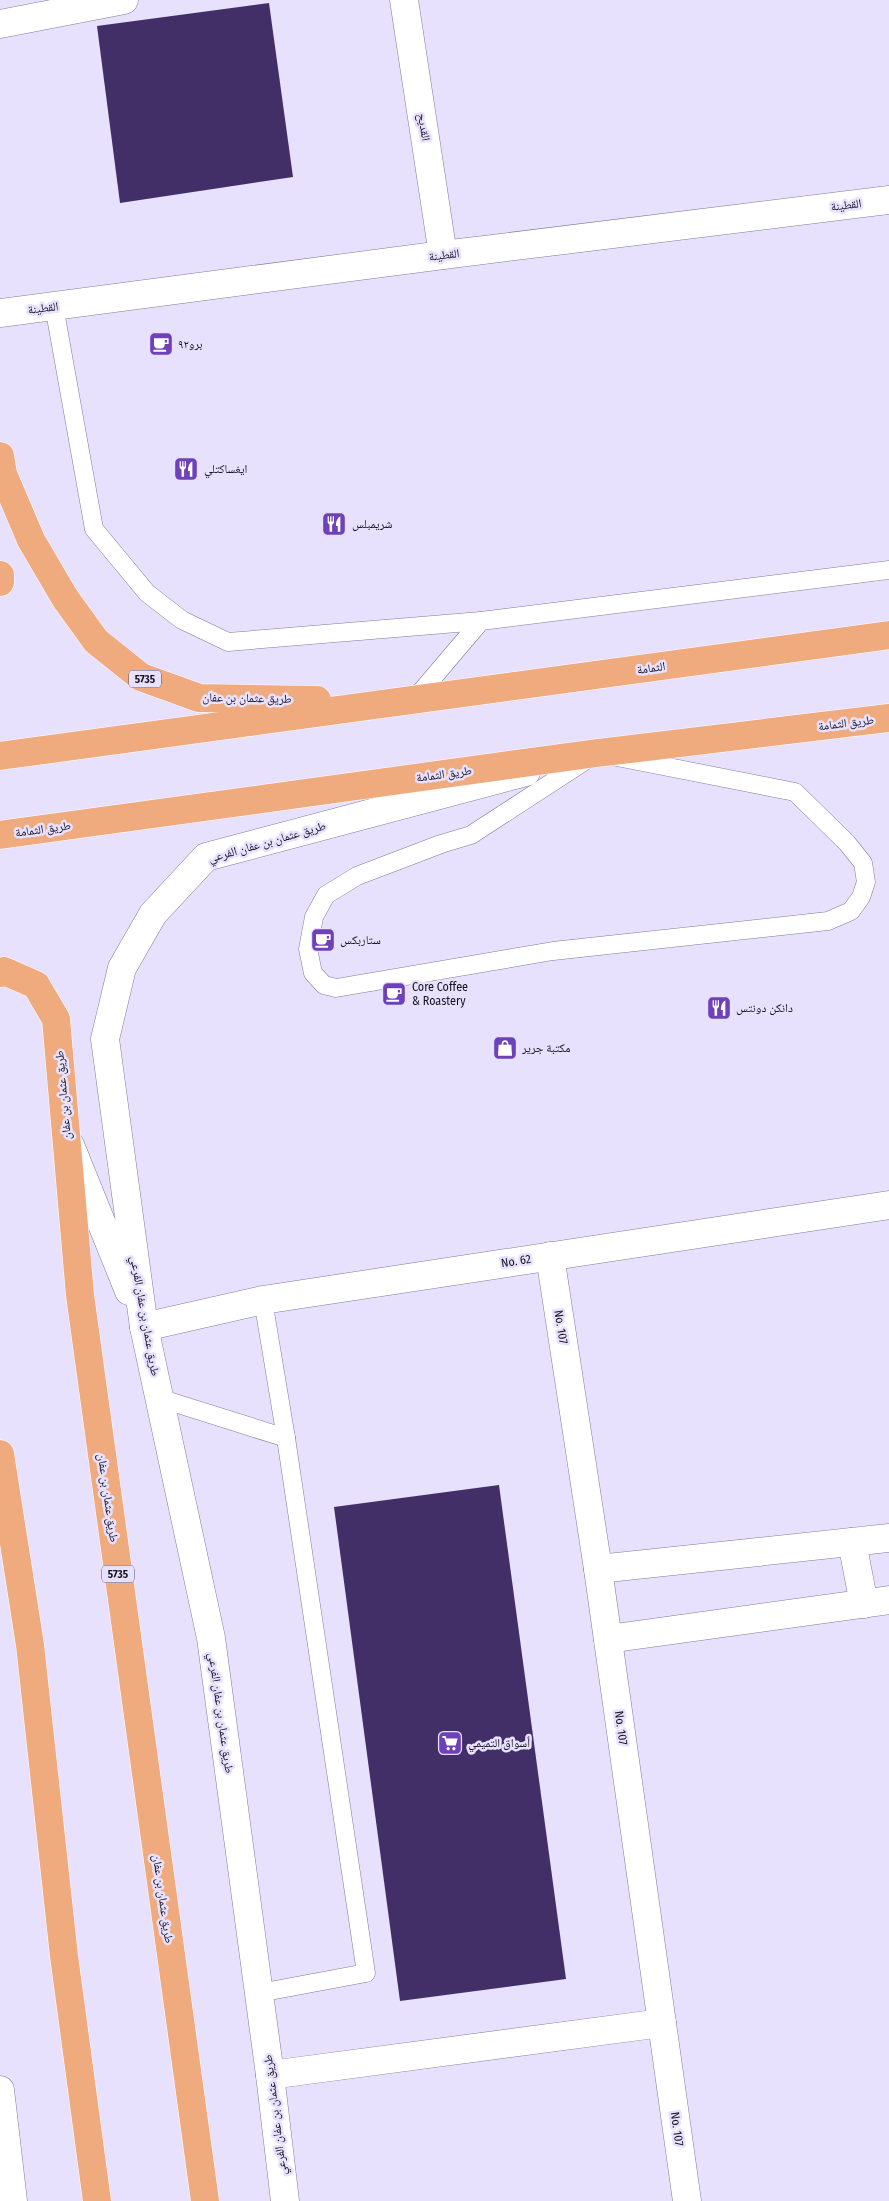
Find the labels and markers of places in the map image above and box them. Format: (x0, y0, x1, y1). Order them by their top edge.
cafe icon: برو٩٢ (148, 331, 174, 357)
place label: برو٩٢ (178, 337, 203, 351)
restaurant icon: ايغساكتلي (173, 456, 199, 482)
place label: ايغساكتلي (204, 462, 248, 479)
restaurant icon: شريمبلس (321, 511, 347, 537)
place label: شريمبلس (352, 517, 393, 531)
cafe icon: ستاربكس (310, 927, 336, 953)
place label: ستاربكس (340, 933, 381, 947)
place label: Core Coffee & Roastery (412, 980, 468, 1008)
cafe icon: Core Coffee & Roastery (381, 981, 407, 1007)
restaurant icon: دانكن دونتس (706, 995, 732, 1021)
place label: دانكن دونتس (736, 1001, 793, 1015)
shop icon: مكتبة جرير (492, 1035, 518, 1061)
place label: مكتبة جرير (521, 1041, 571, 1055)
supermarket icon: أسواق التميمي (437, 1730, 463, 1756)
place label: أسواق التميمي (468, 1736, 530, 1753)

